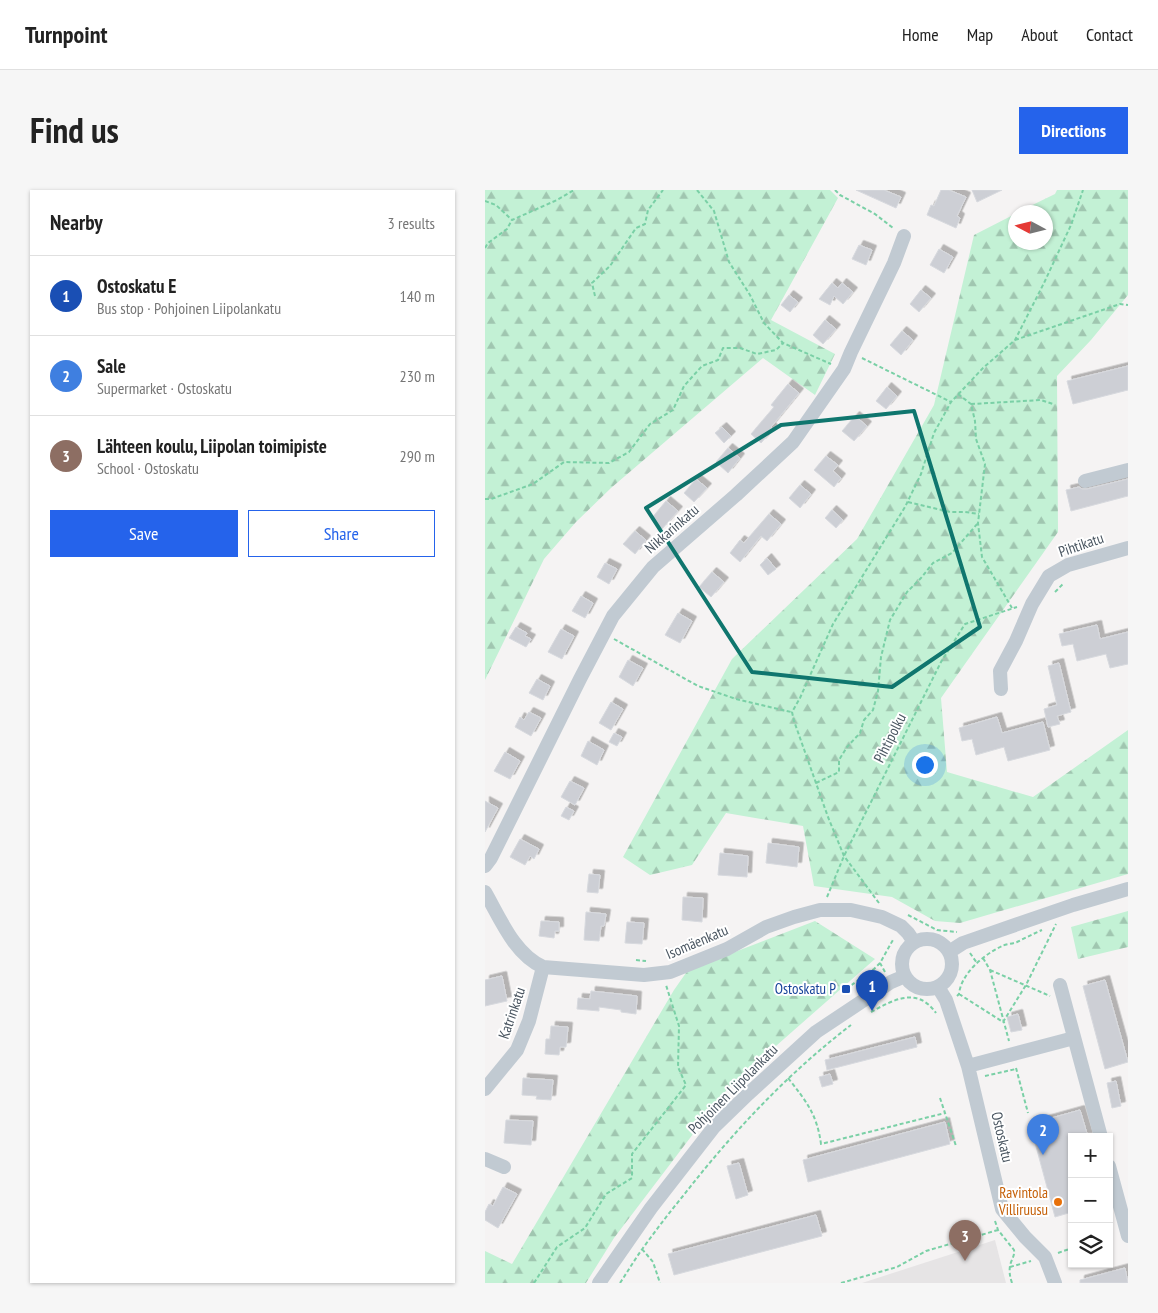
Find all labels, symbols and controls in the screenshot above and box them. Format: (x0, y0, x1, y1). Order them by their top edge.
text: Turnpoint (25, 19, 107, 50)
text: Home (902, 23, 939, 46)
text: Map (967, 23, 993, 46)
text: About (1021, 23, 1058, 46)
text: Contact (1086, 23, 1133, 46)
text: Find us (30, 107, 119, 153)
button: Directions (1019, 107, 1128, 154)
north arrow (1008, 205, 1053, 250)
text: Nearby (50, 209, 103, 236)
text: 3 results (388, 213, 435, 233)
text: Ostoskatu E (97, 274, 177, 298)
text: 1 (62, 286, 70, 306)
text: 140 m (400, 286, 435, 306)
text: Bus stop · Pohjoinen Liipolankatu (97, 298, 281, 318)
text: Sale (97, 354, 126, 378)
text: 2 (62, 366, 70, 386)
text: 230 m (400, 366, 435, 386)
text: Supermarket · Ostoskatu (97, 378, 232, 398)
text: Lähteen koulu, Liipolan toimipiste (97, 434, 327, 458)
text: 3 (62, 446, 70, 466)
text: 290 m (400, 446, 435, 466)
text: School · Ostoskatu (97, 458, 199, 478)
street label: Nikkarinkatu (641, 500, 703, 557)
button: Save (50, 510, 238, 557)
button: Share (248, 510, 435, 557)
street label: Pihtikatu (1056, 528, 1106, 561)
street label: Pihtipolku (869, 710, 910, 766)
your location (912, 752, 938, 778)
street label: Isomäenkatu (663, 920, 731, 963)
pin: 1 (856, 970, 888, 1011)
place label: Ostoskatu P (775, 979, 836, 998)
marker: Ostoskatu P (840, 983, 852, 995)
street label: Katrinkatu (494, 984, 529, 1041)
street label: Pohjoinen Liipolankatu (684, 1040, 782, 1138)
street label: Ostoskatu (987, 1110, 1018, 1164)
pin: 2 (1027, 1114, 1059, 1155)
map controls (1068, 1133, 1113, 1268)
button: + (1068, 1133, 1113, 1178)
button: − (1068, 1178, 1113, 1223)
place label: Ravintola Villiruusu (998, 1183, 1048, 1219)
marker: Ravintola Villiruusu (1052, 1196, 1064, 1208)
pin: 3 (949, 1220, 981, 1261)
button: layers (1068, 1223, 1113, 1268)

